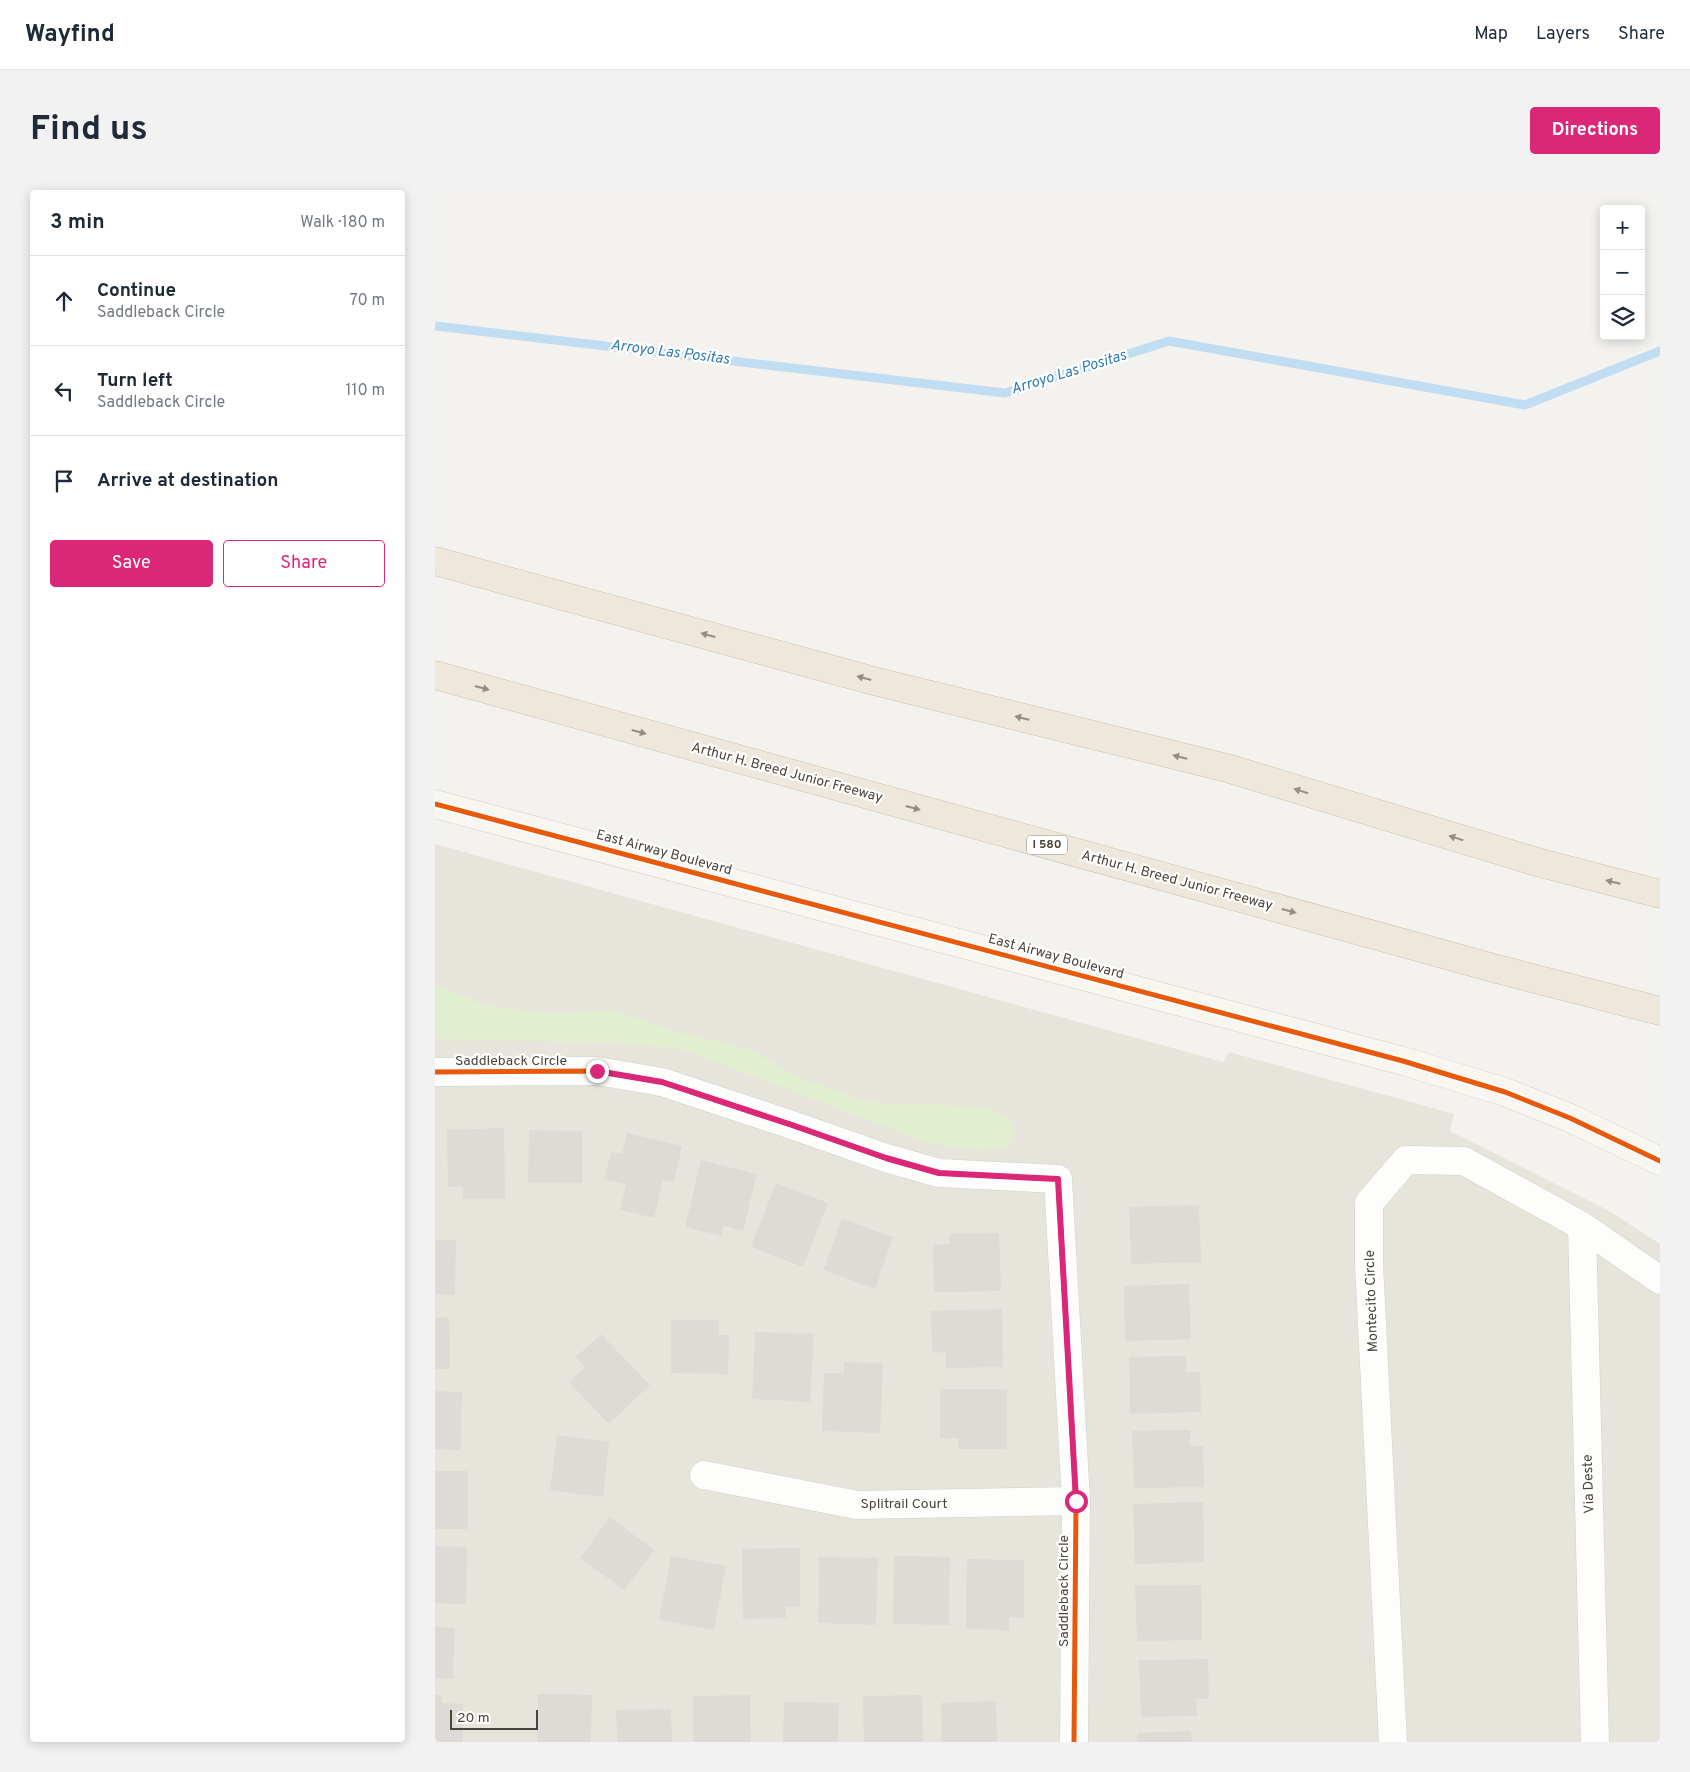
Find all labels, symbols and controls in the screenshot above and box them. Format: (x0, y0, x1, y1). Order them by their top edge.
text: Wayfind (25, 20, 115, 50)
text: Map (1474, 23, 1508, 46)
text: Layers (1536, 23, 1590, 46)
text: Share (1618, 23, 1665, 46)
button: Directions (1530, 107, 1660, 154)
text: Find us (30, 108, 148, 152)
map controls (1600, 205, 1645, 340)
button: + (1600, 205, 1645, 250)
text: 3 min (50, 209, 105, 236)
text: Walk · 180 m (300, 213, 385, 233)
button: − (1600, 250, 1645, 295)
text: Continue (97, 279, 176, 303)
icon: ahead (50, 287, 78, 315)
text: 70 m (350, 291, 385, 311)
button: layers (1600, 295, 1645, 340)
text: Saddleback Circle (97, 303, 225, 323)
water label: Arroyo Las Positas (609, 336, 731, 370)
water label: Arroyo Las Positas (1009, 346, 1129, 400)
text: Turn left (97, 369, 173, 393)
icon: left (50, 377, 78, 405)
text: 110 m (345, 381, 385, 401)
text: Saddleback Circle (97, 393, 225, 413)
icon: arrive (50, 467, 78, 495)
text: Arrive at destination (97, 469, 278, 493)
button: Save (50, 540, 213, 587)
button: Share (223, 540, 385, 587)
one-way arrow (700, 631, 715, 639)
one-way arrow (857, 674, 872, 682)
one-way arrow (475, 685, 490, 693)
one-way arrow (1014, 713, 1029, 721)
one-way arrow (631, 728, 646, 736)
street label: Arthur H. Breed Junior Freeway (690, 739, 884, 807)
one-way arrow (1172, 753, 1187, 761)
one-way arrow (1293, 786, 1308, 794)
one-way arrow (906, 804, 921, 812)
street label: East Airway Boulevard (594, 827, 734, 879)
one-way arrow (1449, 833, 1464, 841)
road number: I 580 (1027, 836, 1067, 854)
street label: Arthur H. Breed Junior Freeway (1080, 847, 1274, 915)
one-way arrow (1605, 878, 1620, 886)
one-way arrow (1282, 908, 1297, 916)
street label: East Airway Boulevard (986, 931, 1126, 983)
street label: Saddleback Circle (455, 1053, 567, 1070)
route end (586, 1060, 609, 1083)
street label: Montecito Circle (1362, 1250, 1382, 1352)
street label: Via Deste (1579, 1454, 1599, 1514)
route start (1065, 1490, 1088, 1513)
street label: Splitrail Court (860, 1496, 948, 1513)
street label: Saddleback Circle (1056, 1535, 1073, 1647)
scale bar (450, 1707, 537, 1730)
text: 20 m (457, 1710, 490, 1727)

